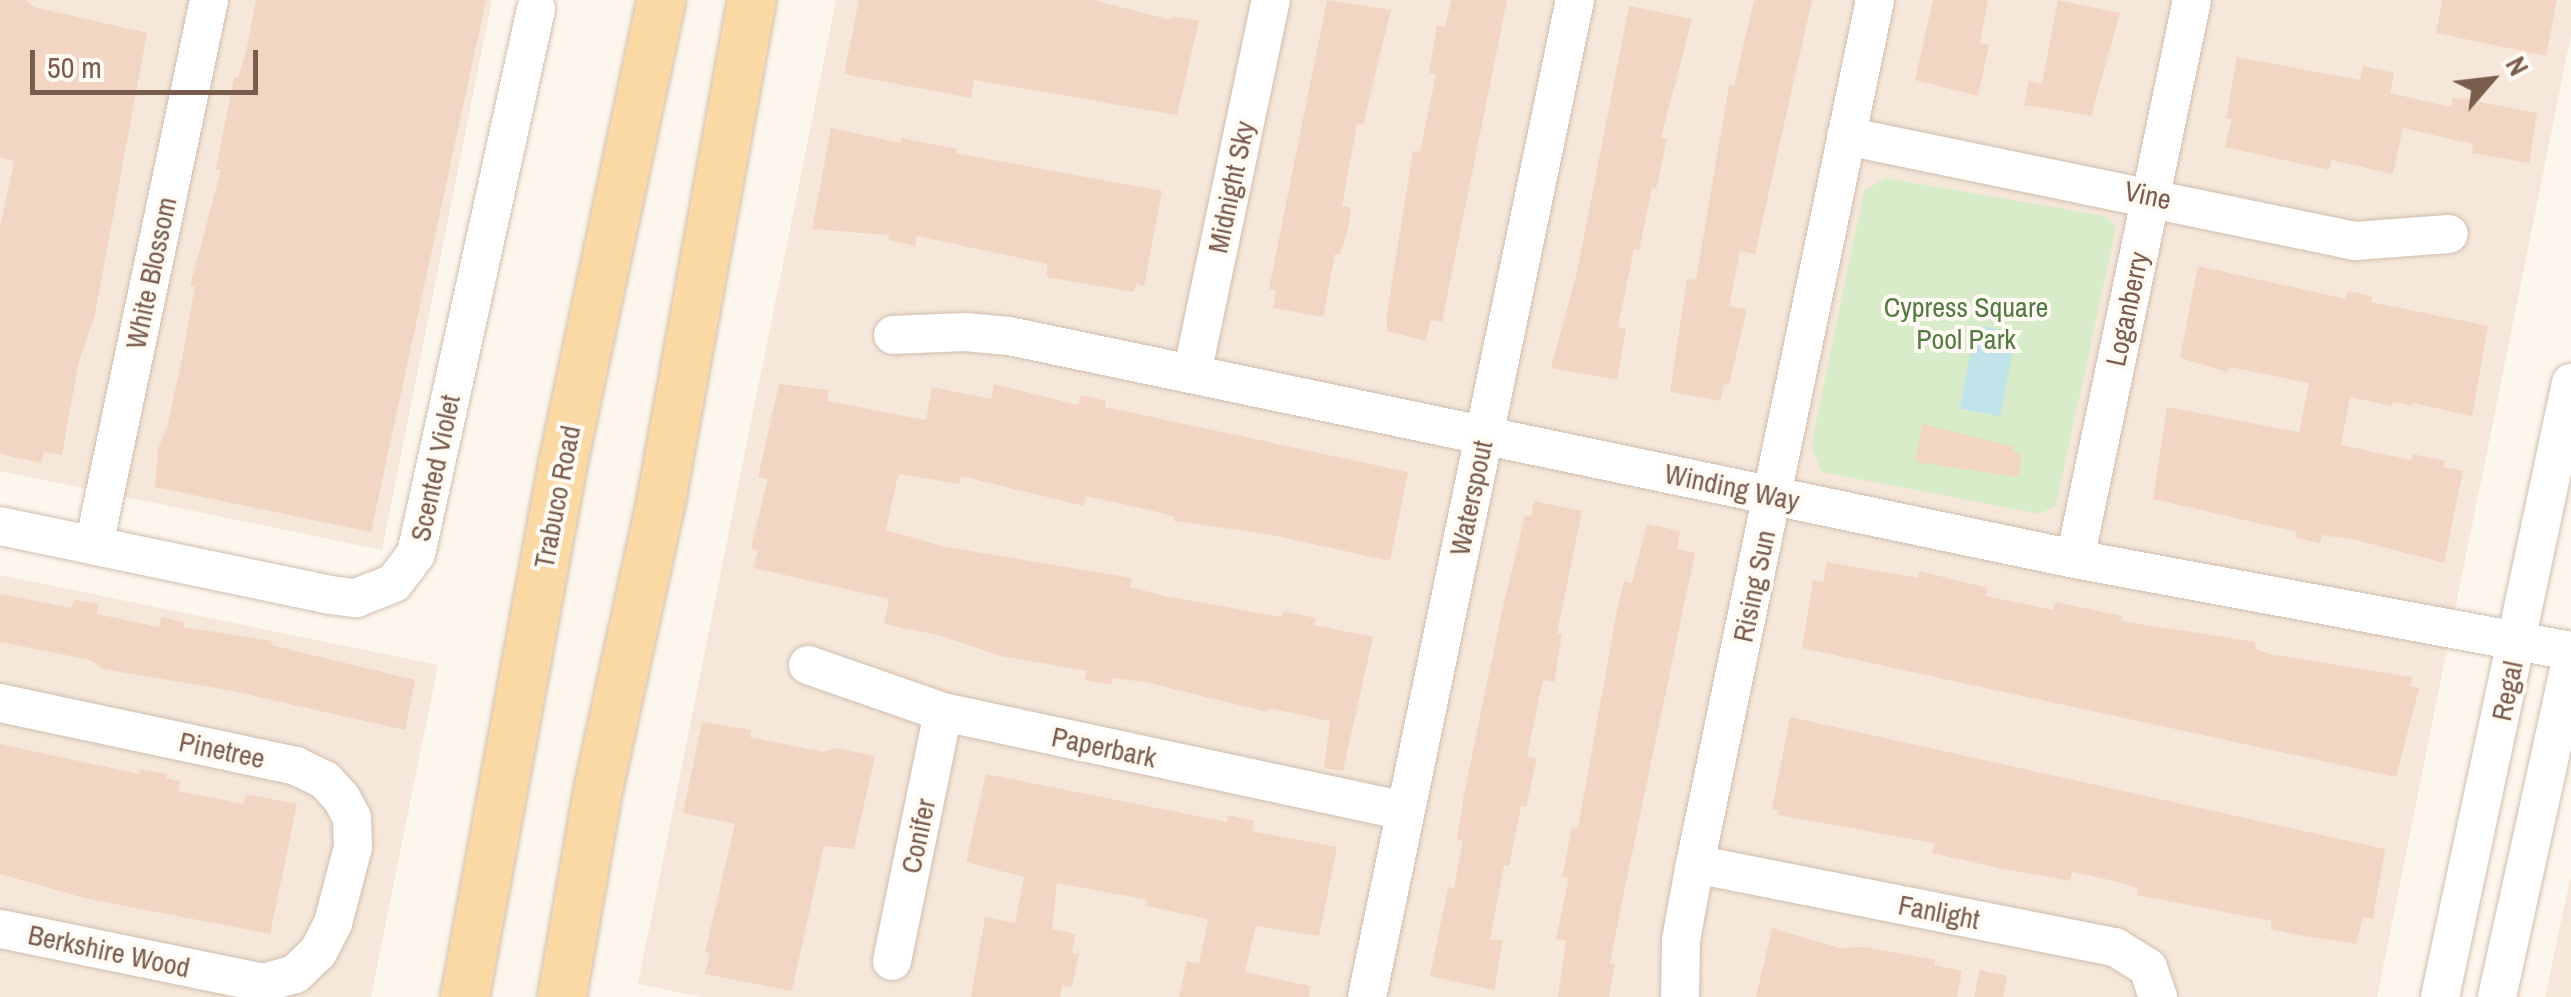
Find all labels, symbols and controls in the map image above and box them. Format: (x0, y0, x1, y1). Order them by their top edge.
scale bar (35, 30, 262, 92)
north arrow (2441, 30, 2541, 130)
text: 50 m (47, 47, 102, 87)
text: N (2497, 50, 2538, 82)
street label: Midnight Sky (1201, 118, 1261, 256)
street label: Vine (2122, 174, 2174, 216)
street label: White Blossom (119, 194, 183, 352)
street label: Loganberry (2098, 249, 2156, 369)
park label: Cypress Square Pool Park (1884, 290, 2048, 356)
street label: Scented Violet (403, 392, 467, 544)
street label: Trabuco Road (527, 423, 587, 571)
street label: Waterspout (1442, 437, 1500, 559)
street label: Winding Way (1662, 456, 1802, 518)
street label: Rising Sun (1726, 527, 1782, 645)
street label: Regal (2484, 658, 2530, 724)
street label: Paperbark (1049, 720, 1159, 774)
street label: Pinetree (176, 725, 268, 775)
street label: Conifer (894, 796, 942, 876)
street label: Fanlight (1896, 888, 1982, 936)
street label: Berkshire Wood (25, 917, 193, 985)

